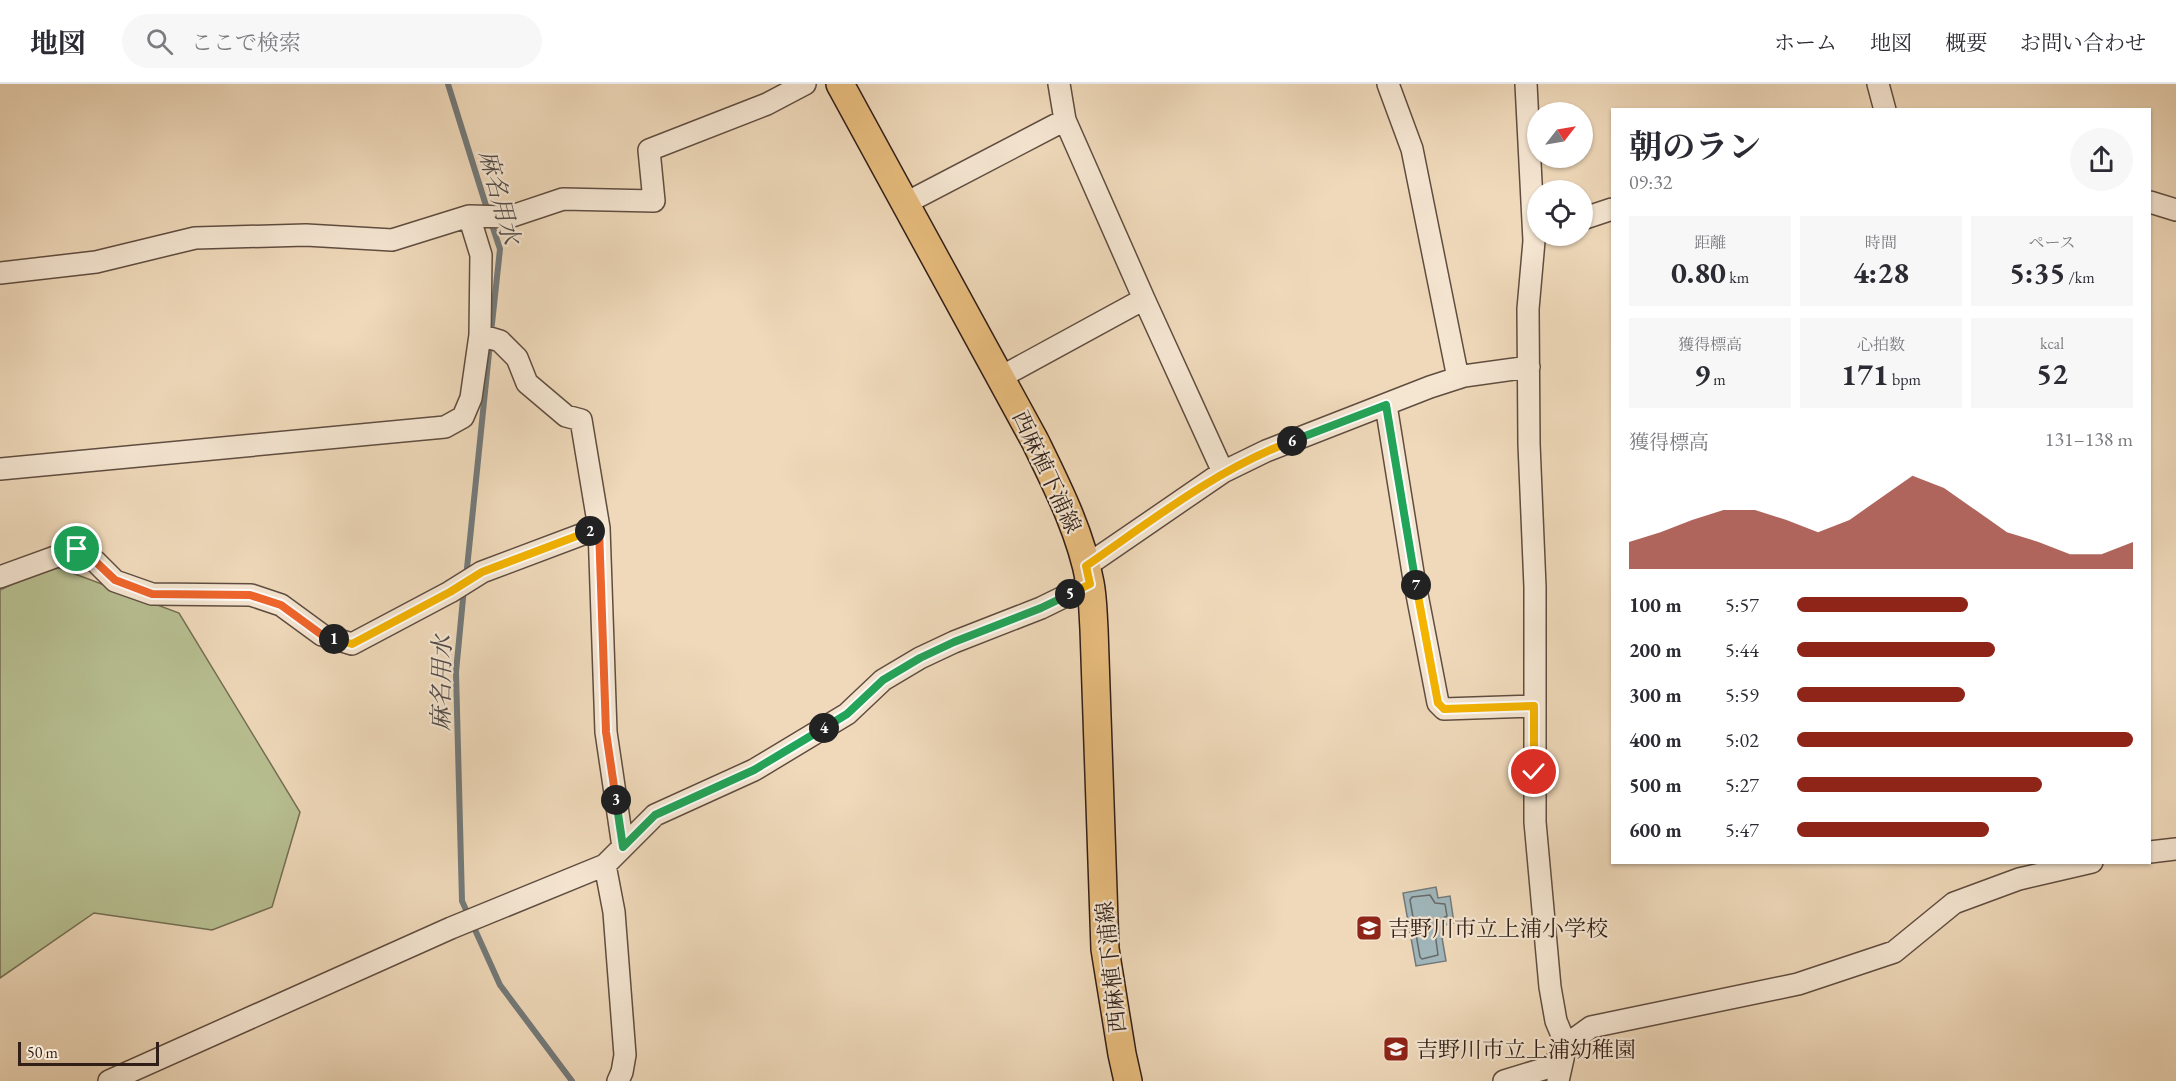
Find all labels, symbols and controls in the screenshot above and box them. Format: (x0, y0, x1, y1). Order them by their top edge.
search box (122, 14, 542, 68)
text: 地図 (30, 25, 86, 61)
icon: search (143, 25, 176, 58)
text: ここで検索 (191, 28, 301, 57)
text: ホーム (1774, 29, 1837, 56)
text: 地図 (1870, 29, 1912, 56)
text: 概要 (1945, 29, 1987, 56)
text: お問い合わせ (2020, 29, 2146, 56)
north arrow (1527, 102, 1593, 168)
map controls (1527, 102, 1593, 246)
text: 朝のラン (1629, 125, 1761, 168)
button: share (2070, 128, 2133, 191)
water label: 麻名用水 (473, 147, 528, 249)
text: 09:32 (1629, 169, 1672, 195)
button: locate (1527, 180, 1593, 246)
text: 距離 (1694, 232, 1726, 253)
text: 時間 (1865, 232, 1897, 253)
text: ペース (2028, 232, 2076, 253)
text: 0.80 (1671, 253, 1726, 292)
text: 4:28 (1853, 253, 1909, 292)
text: 5:35 (2009, 253, 2065, 292)
text: km (1726, 267, 1749, 288)
text: /km (2065, 267, 2095, 288)
text: kcal (2040, 333, 2064, 354)
text: 獲得標高 (1678, 334, 1742, 355)
text: 心拍数 (1857, 334, 1905, 355)
text: 52 (2036, 354, 2068, 393)
text: 9 (1694, 355, 1710, 394)
text: 171 (1841, 355, 1889, 394)
text: m (1710, 369, 1726, 390)
text: bpm (1889, 369, 1921, 390)
street label: 西麻植下浦線 (1006, 406, 1088, 538)
pin: 6 (1277, 426, 1307, 456)
text: 131–138 m (2045, 426, 2133, 452)
text: 獲得標高 (1629, 429, 1709, 455)
text: 6 (1288, 430, 1296, 451)
pin: 2 (575, 516, 605, 546)
text: 2 (586, 520, 594, 541)
pin (51, 523, 102, 574)
icon: arrive (60, 532, 93, 565)
pin: 7 (1401, 570, 1431, 600)
text: 7 (1412, 574, 1420, 595)
pin: 5 (1055, 579, 1085, 609)
text: 5 (1066, 583, 1074, 604)
text: 100 m (1629, 592, 1682, 618)
text: 5:57 (1725, 592, 1759, 618)
pin: 1 (319, 624, 349, 654)
text: 1 (330, 628, 338, 649)
water label: 麻名用水 (425, 633, 457, 731)
text: 200 m (1629, 637, 1682, 663)
text: 5:44 (1725, 637, 1759, 663)
text: 300 m (1629, 682, 1682, 708)
text: 5:59 (1725, 682, 1759, 708)
pin: 4 (809, 713, 839, 743)
text: 4 (820, 717, 828, 738)
text: 400 m (1629, 727, 1682, 753)
text: 5:02 (1725, 727, 1759, 753)
pin (1508, 746, 1559, 797)
icon: check (1517, 755, 1550, 788)
text: 500 m (1629, 772, 1682, 798)
text: 5:27 (1725, 772, 1759, 798)
pin: 3 (601, 785, 631, 815)
text: 3 (612, 789, 620, 810)
text: 600 m (1629, 817, 1682, 843)
text: 5:47 (1725, 817, 1759, 843)
street label: 西麻植下浦線 (1090, 900, 1132, 1034)
school or university icon: 吉野川市立上浦小学校 (1354, 913, 1384, 943)
place label: 吉野川市立上浦小学校 (1388, 914, 1608, 943)
school or university icon: 吉野川市立上浦幼稚園 (1381, 1034, 1411, 1064)
place label: 吉野川市立上浦幼稚園 (1416, 1035, 1636, 1064)
scale bar (18, 1039, 159, 1066)
text: 50 m (27, 1042, 58, 1063)

